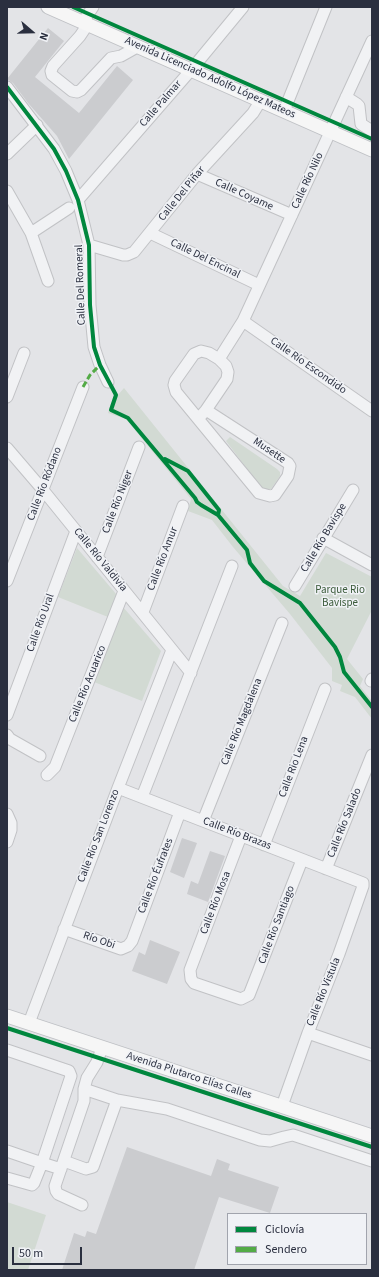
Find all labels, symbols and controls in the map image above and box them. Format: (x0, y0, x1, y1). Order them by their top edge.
north arrow (12, 12, 52, 52)
text: N (35, 30, 52, 42)
street label: Avenida Licenciado Adolfo López Mateos (123, 34, 297, 122)
street label: Calle Palmar (137, 78, 185, 130)
street label: Calle Río Nilo (289, 151, 327, 211)
street label: Calle Del Piñar (156, 164, 208, 224)
street label: Calle Coyame (213, 176, 275, 214)
street label: Calle Del Encinal (168, 236, 242, 282)
street label: Calle Del Romeral (73, 244, 89, 326)
street label: Calle Río Escondido (267, 335, 349, 397)
street label: Musette (250, 435, 288, 467)
street label: Calle Río Ródano (25, 445, 65, 523)
street label: Calle Río Niger (100, 468, 136, 536)
street label: Calle Río Bavispe (298, 501, 350, 575)
street label: Calle Río Valdivia (70, 525, 130, 595)
street label: Calle Río Amur (145, 525, 181, 593)
park label: Parque Rio Bavispe (315, 584, 365, 610)
street label: Calle Río Ural (24, 592, 58, 654)
street label: Calle Río Acuarico (67, 644, 109, 724)
street label: Calle Río Magdalena (219, 677, 265, 767)
street label: Calle Rio Lena (276, 735, 312, 799)
street label: Calle Río Salado (325, 786, 365, 860)
street label: Calle Río San Lorenzo (75, 788, 123, 884)
street label: Calle Río Brazas (201, 815, 273, 853)
street label: Calle Río Éufrates (136, 836, 176, 916)
street label: Calle Río Mosa (198, 870, 234, 936)
street label: Calle Río Santiago (256, 884, 298, 966)
street label: Río Obi (81, 929, 117, 953)
street label: Calle Río Vistula (304, 956, 344, 1028)
street label: Avenida Plutarco Elías Calles (125, 1050, 253, 1102)
legend (227, 1213, 367, 1265)
text: Ciclovía (265, 1221, 304, 1238)
scale bar (14, 1239, 84, 1265)
text: Sendero (265, 1241, 307, 1258)
text: 50 m (19, 1245, 43, 1262)

